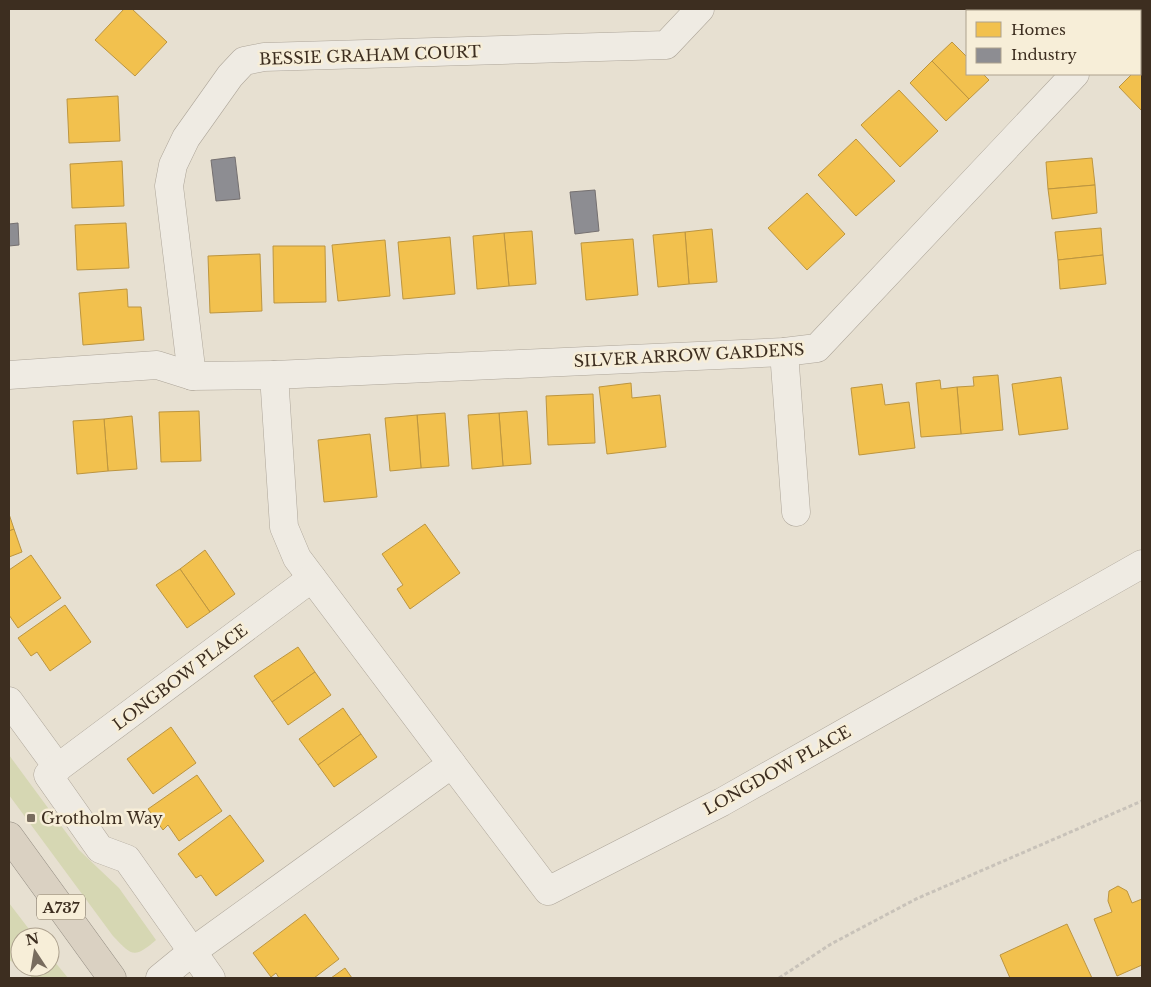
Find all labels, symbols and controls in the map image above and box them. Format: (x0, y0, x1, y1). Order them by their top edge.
legend (966, 10, 1141, 75)
text: Homes (1011, 20, 1066, 39)
street label: BESSIE GRAHAM COURT (259, 41, 481, 69)
text: Industry (1011, 45, 1077, 64)
street label: SILVER ARROW GARDENS (573, 339, 805, 371)
street label: LONGBOW PLACE (109, 620, 251, 734)
street label: LONGDOW PLACE (700, 721, 854, 819)
place label: Grotholm Way (41, 808, 164, 828)
marker: Grotholm Way (25, 812, 37, 824)
road number: A737 (37, 894, 85, 920)
north arrow (10, 927, 60, 977)
text: N (24, 929, 41, 949)

